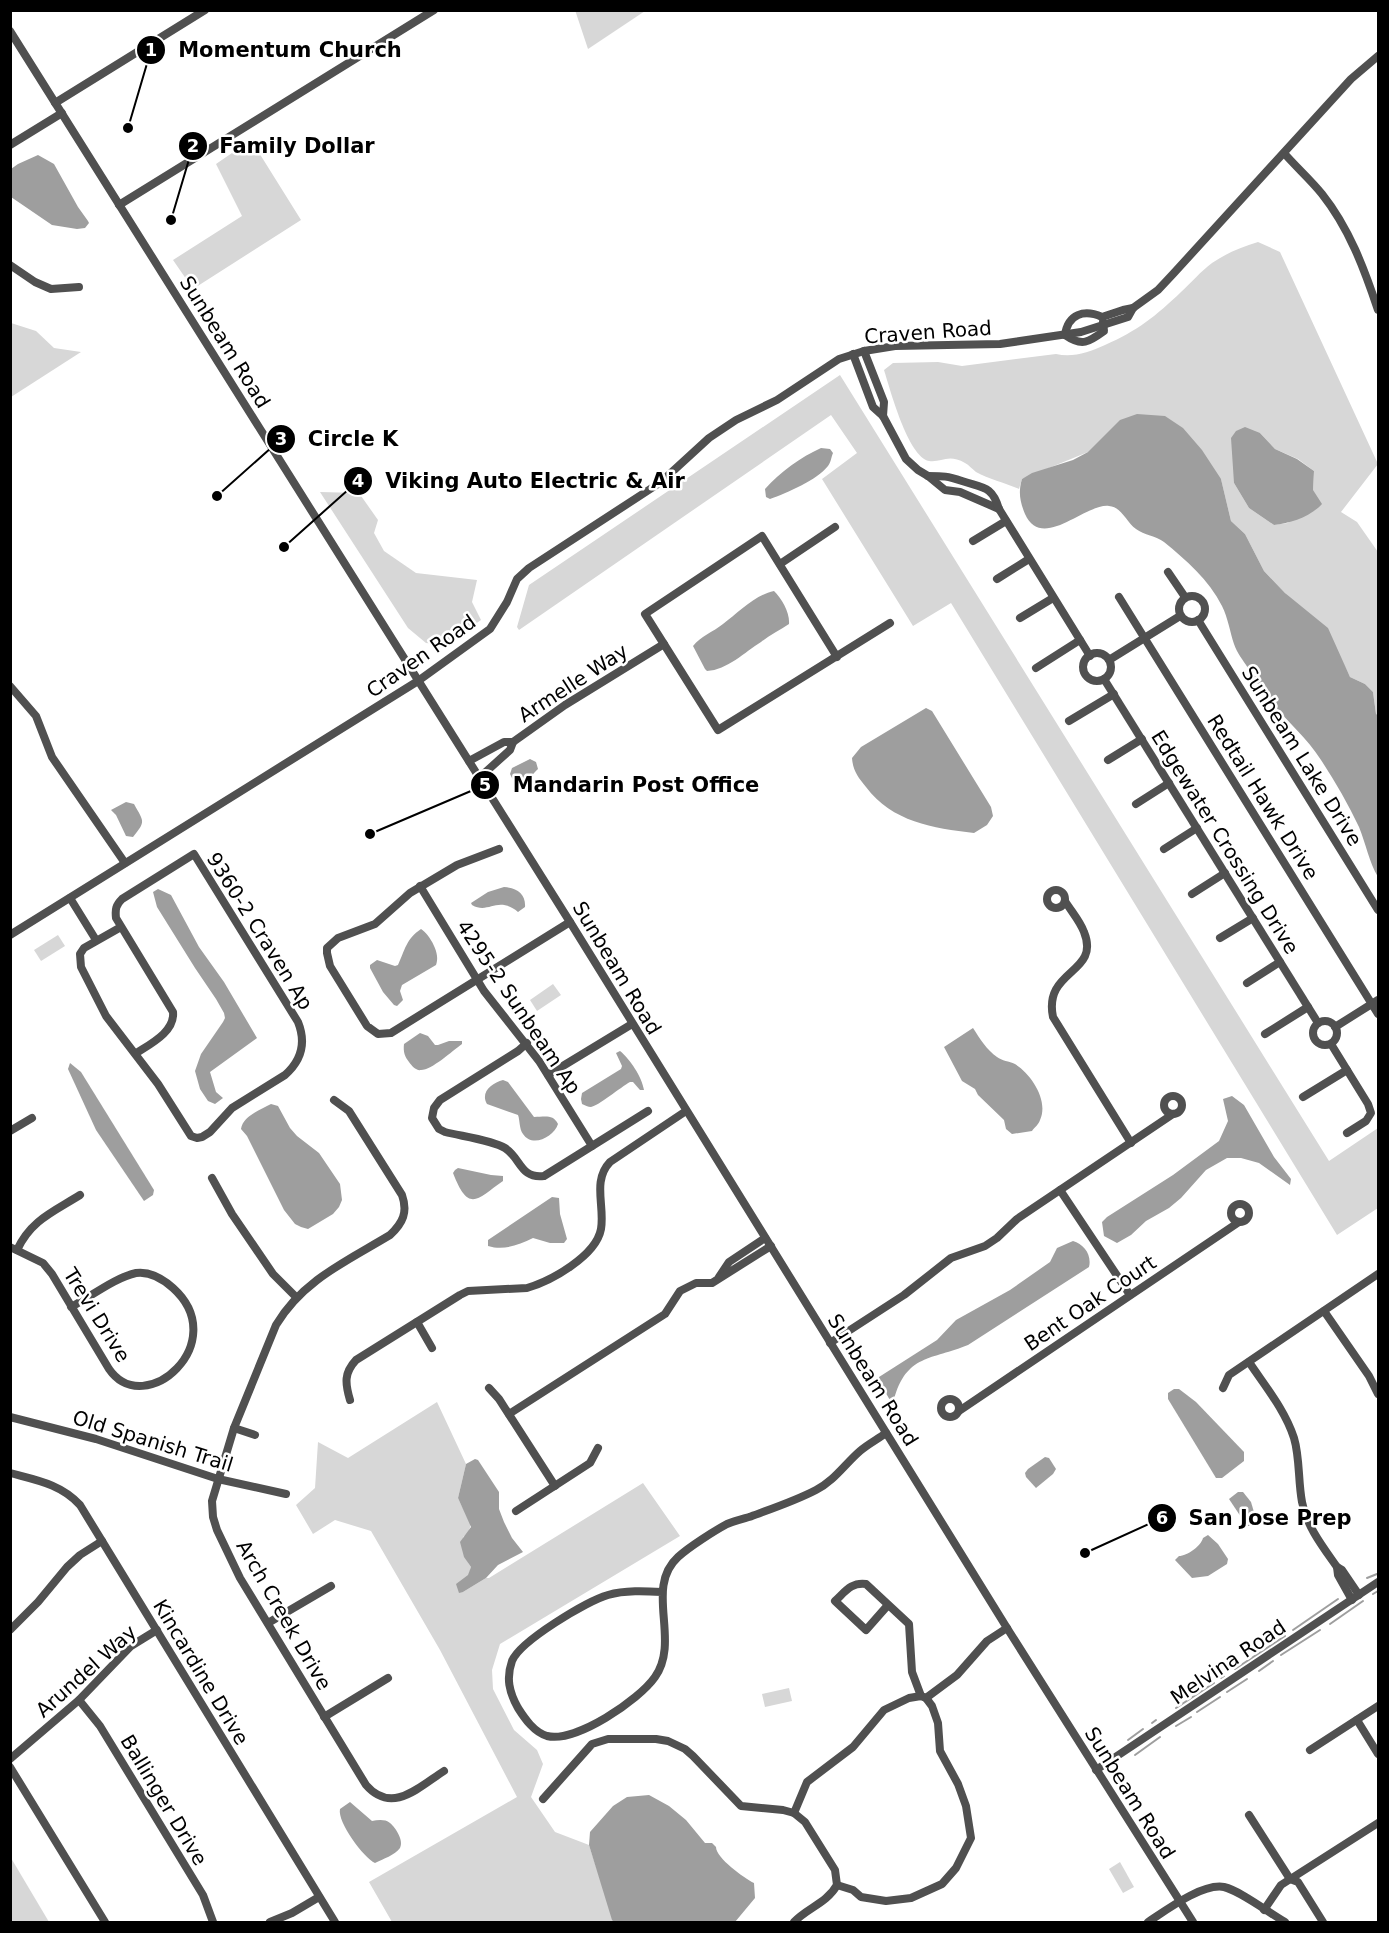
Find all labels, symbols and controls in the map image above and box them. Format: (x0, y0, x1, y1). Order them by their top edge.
callout: Momentum Church (136, 30, 414, 69)
text: Momentum Church (178, 38, 402, 62)
text: 1 (145, 39, 157, 60)
callout: Family Dollar (178, 126, 387, 165)
text: Family Dollar (219, 134, 375, 158)
text: 2 (187, 135, 199, 156)
street label: Sunbeam Road (175, 271, 275, 413)
street label: Craven Road (863, 316, 993, 348)
callout: Circle K (266, 419, 410, 458)
text: Circle K (308, 427, 399, 451)
text: 3 (275, 428, 287, 449)
callout: Viking Auto Electric & Air (343, 461, 696, 500)
text: Viking Auto Electric & Air (385, 469, 685, 493)
text: 4 (352, 470, 364, 491)
street label: Craven Road (362, 610, 480, 702)
street label: Armelle Way (514, 639, 632, 727)
street label: Sunbeam Lake Drive (1237, 662, 1367, 850)
street label: Redtail Hawk Drive (1202, 710, 1324, 884)
street label: Edgewater Crossing Drive (1146, 726, 1304, 958)
callout: Mandarin Post Office (470, 766, 771, 805)
text: Mandarin Post Office (513, 773, 759, 797)
text: 5 (479, 774, 491, 795)
street label: 9360-2 Craven Ap (202, 848, 318, 1014)
street label: Sunbeam Road (568, 897, 666, 1039)
street label: 4295-2 Sunbeam Ap (452, 915, 586, 1099)
street label: Bent Oak Court (1020, 1250, 1161, 1356)
street label: Trevi Drive (58, 1263, 135, 1366)
street label: Sunbeam Road (823, 1309, 923, 1451)
street label: Old Spanish Trail (70, 1405, 236, 1477)
callout: San Jose Prep (1147, 1498, 1364, 1537)
text: San Jose Prep (1189, 1506, 1351, 1530)
text: 6 (1156, 1507, 1168, 1528)
street label: Arch Creek Drive (231, 1536, 337, 1694)
street label: Kincardine Drive (148, 1595, 254, 1749)
street label: Melvina Road (1166, 1615, 1290, 1709)
street label: Arundel Way (31, 1620, 141, 1722)
street label: Sunbeam Road (1080, 1722, 1180, 1864)
street label: Ballinger Drive (116, 1730, 212, 1870)

